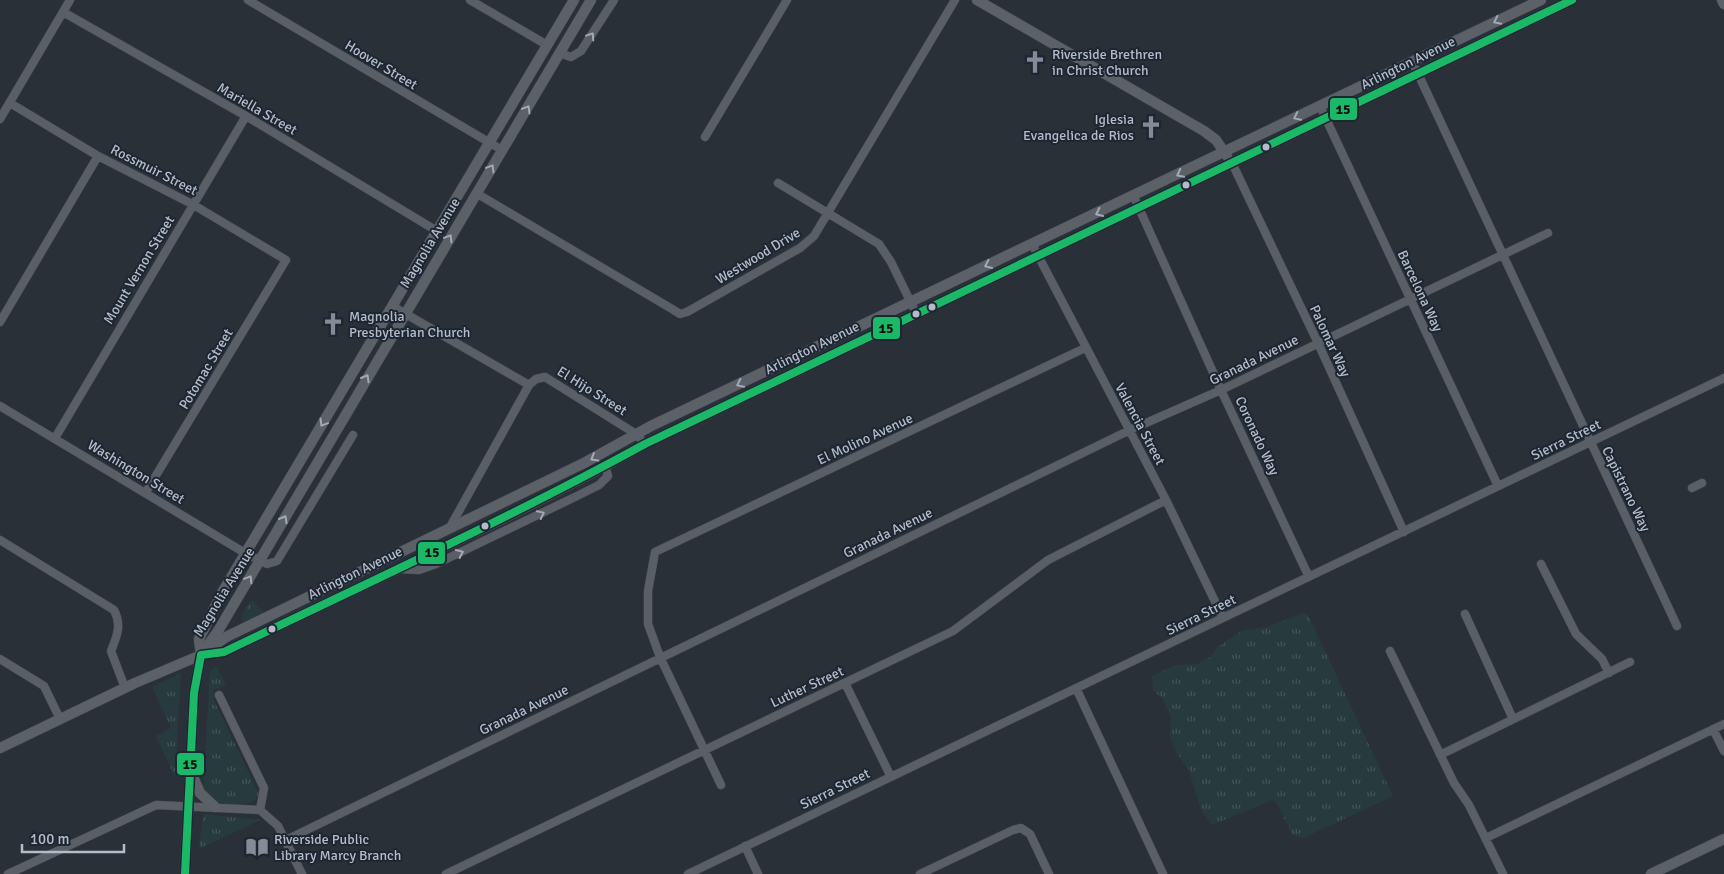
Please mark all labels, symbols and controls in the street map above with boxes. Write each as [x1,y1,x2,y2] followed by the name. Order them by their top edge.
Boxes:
[1493,15,1502,25] one-way arrow
[585,32,594,42] one-way arrow
[1358,33,1458,93] street label: Arlington Avenue
[342,37,421,93] street label: Hoover Street
[1052,46,1162,79] place label: Riverside Brethren in Christ Church
[1022,49,1048,75] church icon: Riverside Brethren in Christ Church
[214,79,300,139] street label: Mariella Street
[1329,97,1358,121] line badge: 15
[1335,101,1351,118] text: 15
[520,105,530,114] one-way arrow
[1293,110,1302,121] one-way arrow
[1023,111,1134,144] place label: Iglesia Evangelica de Rios
[1138,114,1164,140] church icon: Iglesia Evangelica de Rios
[108,141,200,199] street label: Rossmuir Street
[1261,142,1271,152] unlabelled marker
[484,165,494,174] one-way arrow
[1177,168,1186,178] one-way arrow
[1181,180,1191,190] unlabelled marker
[396,195,464,291] street label: Magnolia Avenue
[1095,207,1104,217] one-way arrow
[100,213,178,327] street label: Mount Vernon Street
[713,224,803,288] street label: Westwood Drive
[442,235,452,244] one-way arrow
[1394,248,1446,335] street label: Barcelona Way
[984,259,993,269] one-way arrow
[927,302,937,312] unlabelled marker
[1306,302,1354,380] street label: Palomar Way
[349,308,470,341] place label: Magnolia Presbyterian Church
[911,309,921,319] unlabelled marker
[320,311,346,337] church icon: Magnolia Presbyterian Church
[872,316,901,340] line badge: 15
[762,318,862,378] street label: Arlington Avenue
[878,320,894,337] text: 15
[175,325,237,412] street label: Potomac Street
[1207,331,1301,389] street label: Granada Avenue
[554,363,630,419] street label: El Hijo Street
[360,375,370,384] one-way arrow
[737,377,746,387] one-way arrow
[1111,380,1169,468] street label: Valencia Street
[1231,394,1283,479] street label: Coronado Way
[815,409,915,469] street label: El Molino Avenue
[1528,416,1604,464] street label: Sierra Street
[319,418,329,427] one-way arrow
[84,436,188,508] street label: Washington Street
[1598,444,1654,535] street label: Capistrano Way
[590,451,599,461] one-way arrow
[841,504,935,562] street label: Granada Avenue
[536,510,545,520] one-way arrow
[278,515,288,524] one-way arrow
[480,521,490,531] unlabelled marker
[417,541,446,565] line badge: 15
[305,543,405,603] street label: Arlington Avenue
[190,544,258,640] street label: Magnolia Avenue
[424,544,440,561] text: 15
[454,549,463,559] one-way arrow
[243,575,253,584] one-way arrow
[1163,591,1239,639] street label: Sierra Street
[267,624,277,634] unlabelled marker
[768,663,846,711] street label: Luther Street
[477,681,571,739] street label: Granada Avenue
[176,752,205,776] line badge: 15
[182,756,198,773] text: 15
[797,765,873,813] street label: Sierra Street
[22,822,125,854] scale bar
[30,830,70,848] text: 100 m
[274,831,401,864] place label: Riverside Public Library Marcy Branch
[244,834,270,860] library icon: Riverside Public Library Marcy Branch

